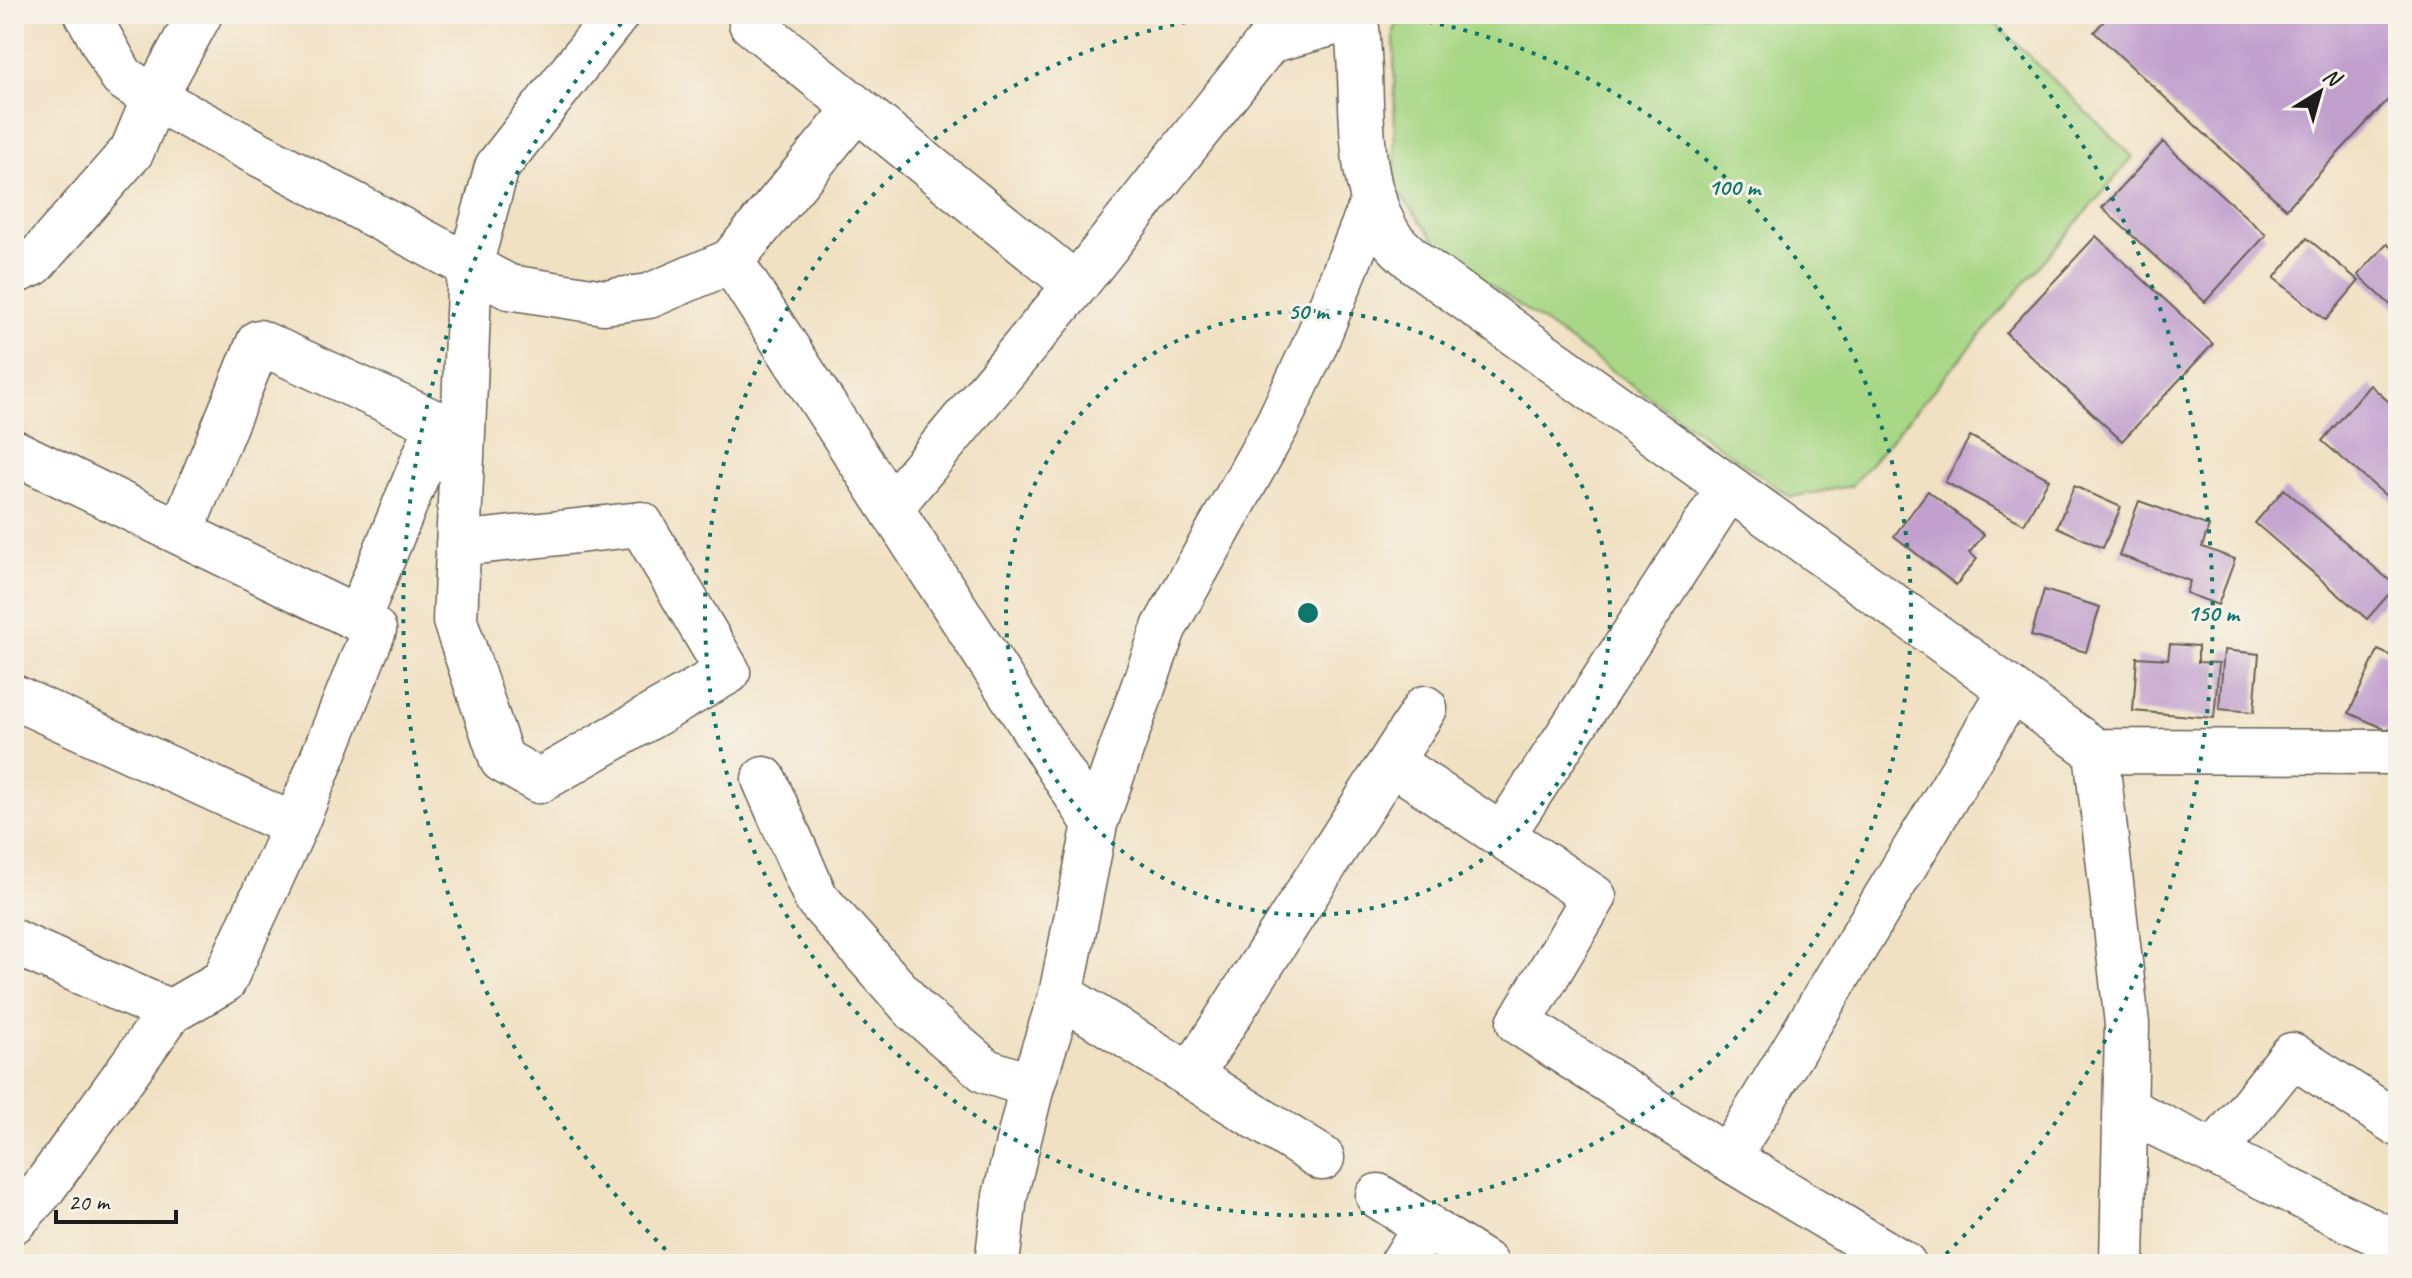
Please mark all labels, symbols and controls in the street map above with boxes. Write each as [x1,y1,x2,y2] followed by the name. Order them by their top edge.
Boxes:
[2280,52,2360,132] north arrow
[2318,62,2348,94] text: N
[1708,172,1762,202] text: 100 m
[1288,296,1331,326] text: 50 m
[2187,598,2241,628] text: 150 m
[1294,599,1322,627] centre of rings
[56,1174,176,1224] scale bar
[68,1187,111,1217] text: 20 m

